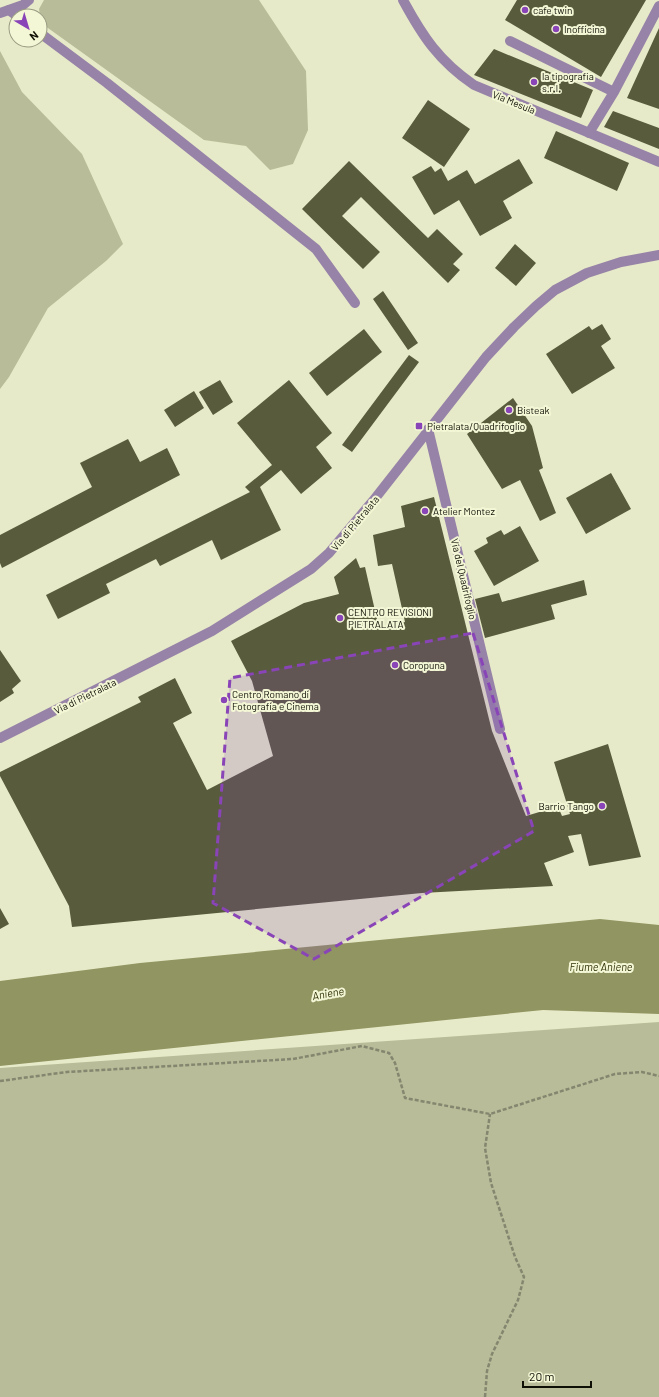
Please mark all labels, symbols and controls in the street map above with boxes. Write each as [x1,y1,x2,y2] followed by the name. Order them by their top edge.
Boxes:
[533,4,572,16] place label: cafe twin
[520,5,530,15] marker: cafe twin
[8,8,48,48] north arrow
[564,23,605,35] place label: Inofficina
[551,24,561,34] marker: Inofficina
[28,29,41,44] text: N
[542,70,594,94] place label: la tipografia s.r.l.
[529,77,539,87] marker: la tipografia s.r.l.
[491,88,537,116] street label: Via Mesula
[517,404,550,416] place label: Bisteak
[504,405,514,415] marker: Bisteak
[427,420,525,432] place label: Pietralata/Quadrifoglio
[414,421,424,431] marker: Pietralata/Quadrifoglio
[329,493,381,553] street label: Via di Pietralata
[433,505,495,517] place label: Atelier Montez
[420,506,430,516] marker: Atelier Montez
[449,537,479,621] street label: Via del Quadrifoglio
[348,606,432,630] place label: CENTRO REVISIONI PIETRALATA
[335,613,345,623] marker: CENTRO REVISIONI PIETRALATA
[403,659,445,671] place label: Coropuna
[390,660,400,670] marker: Coropuna
[52,676,118,716] street label: Via di Pietralata
[232,688,319,712] place label: Centro Romano di Fotografia e Cinema
[219,695,229,705] marker: Centro Romano di Fotografia e Cinema
[539,800,594,812] place label: Barrio Tango
[597,801,607,811] marker: Barrio Tango
[569,960,633,973] water label: Fiume Aniene
[311,984,345,1002] water label: Aniene
[523,1363,591,1389] scale bar
[529,1369,555,1383] text: 20 m

